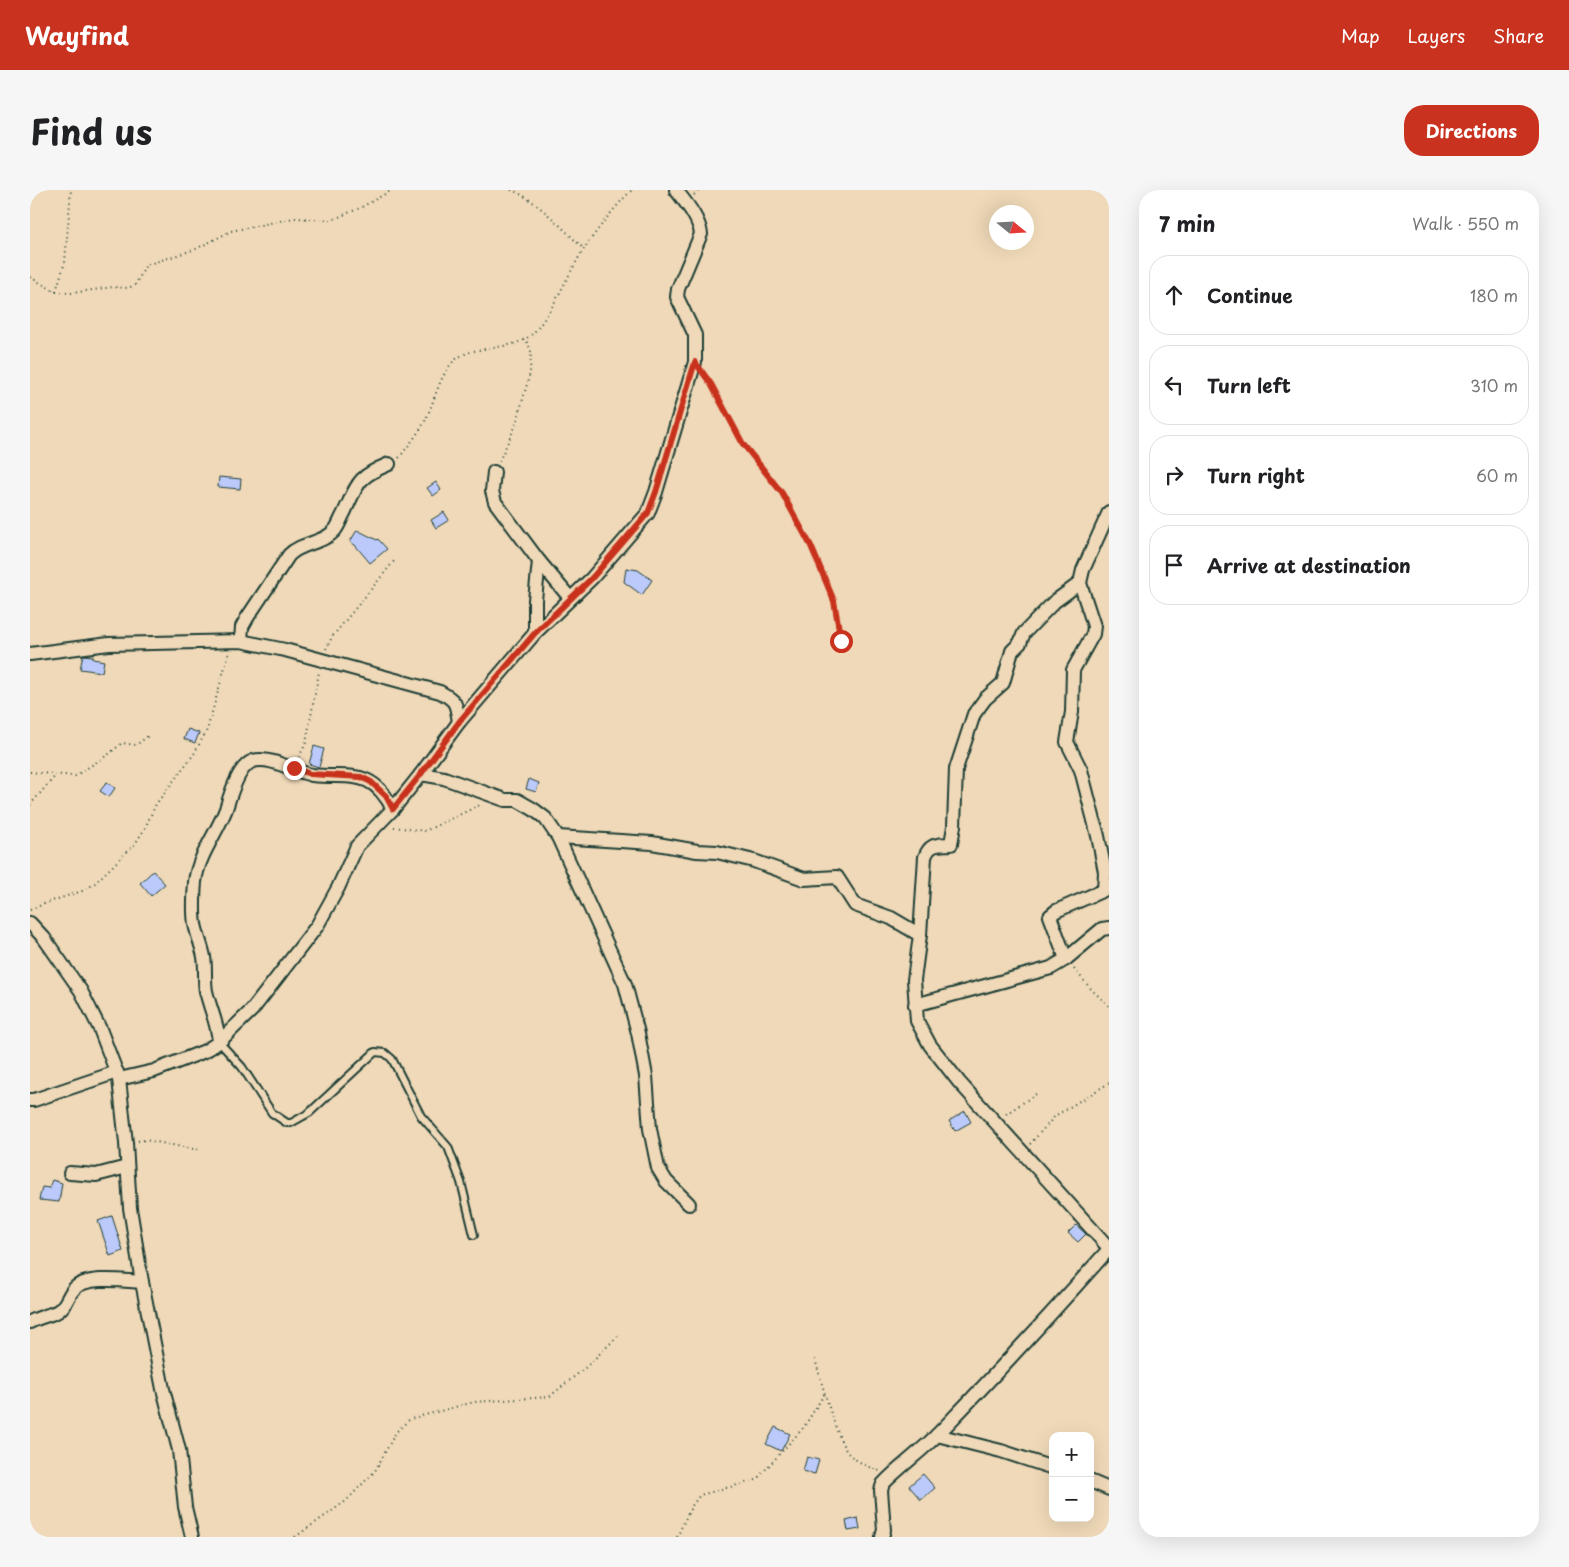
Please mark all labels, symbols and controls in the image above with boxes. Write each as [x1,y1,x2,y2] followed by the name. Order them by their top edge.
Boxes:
[25,17,129,53] text: Wayfind
[1341,22,1380,49] text: Map
[1408,22,1465,49] text: Layers
[1493,22,1544,49] text: Share
[30,104,152,157] text: Find us
[1404,105,1539,156] button: Directions
[989,205,1034,250] north arrow
[1159,207,1215,239] text: 7 min
[1412,211,1519,235] text: Walk · 550 m
[1160,281,1188,309] icon: ahead
[1207,281,1293,309] text: Continue
[1470,283,1518,307] text: 180 m
[1160,371,1188,399] icon: left
[1207,371,1291,399] text: Turn left
[1470,373,1518,397] text: 310 m
[1160,461,1188,489] icon: right
[1207,461,1305,489] text: Turn right
[1476,463,1518,487] text: 60 m
[1160,551,1188,579] icon: arrive
[1207,551,1411,579] text: Arrive at destination
[830,630,853,653] route start
[283,757,306,780] route end
[1049,1432,1094,1522] map controls
[1049,1432,1094,1477] button: +
[1049,1477,1094,1522] button: −

